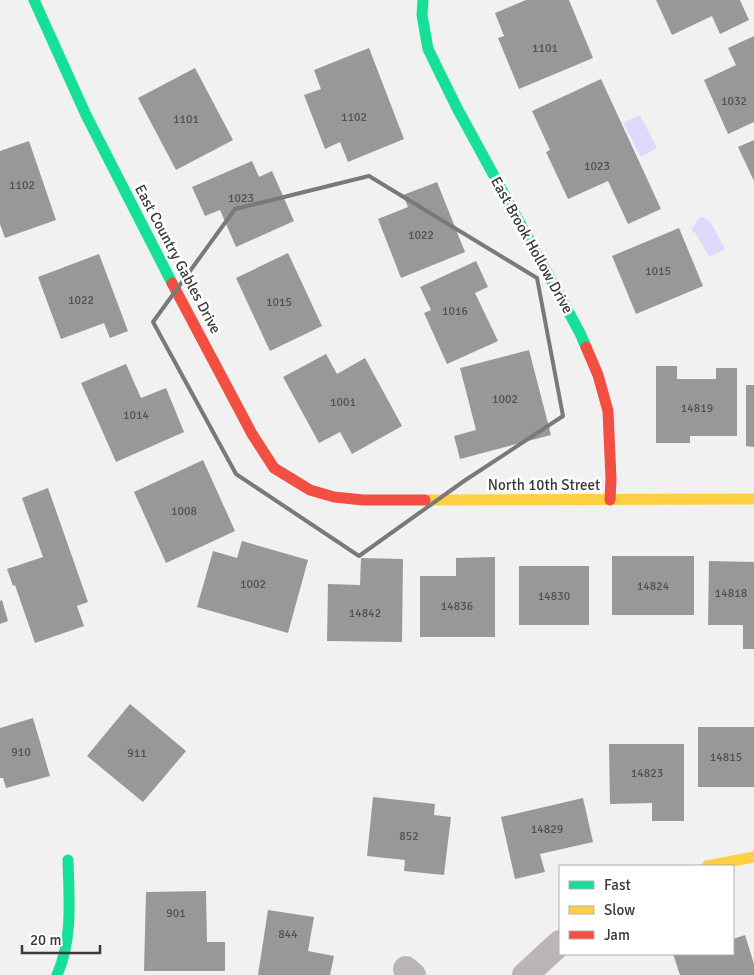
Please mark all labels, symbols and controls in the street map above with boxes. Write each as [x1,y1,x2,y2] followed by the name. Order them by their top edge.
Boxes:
[532,41,558,56] house number: 1101
[721,94,747,109] house number: 1032
[341,110,367,125] house number: 1102
[173,112,199,127] house number: 1101
[584,159,610,174] house number: 1023
[487,174,577,316] street label: East Brook Hollow Drive
[9,178,35,193] house number: 1102
[131,181,225,337] street label: East Country Gables Drive
[228,191,254,206] house number: 1023
[408,228,434,243] house number: 1022
[645,264,671,279] house number: 1015
[68,293,94,308] house number: 1022
[266,295,292,310] house number: 1015
[442,304,468,319] house number: 1016
[492,392,518,407] house number: 1002
[330,395,356,410] house number: 1001
[681,401,713,416] house number: 14819
[123,408,149,423] house number: 1014
[488,476,600,494] street label: North 10th Street
[171,504,197,519] house number: 1008
[240,577,266,592] house number: 1002
[637,579,670,594] house number: 14824
[715,586,747,601] house number: 14818
[538,589,570,604] house number: 14830
[441,599,473,614] house number: 14836
[349,606,381,621] house number: 14842
[11,745,31,760] house number: 910
[127,746,147,761] house number: 911
[710,750,742,765] house number: 14815
[631,766,663,781] house number: 14823
[531,822,563,837] house number: 14829
[399,829,419,844] house number: 852
[559,865,734,955] legend
[604,876,631,894] text: Fast
[604,901,635,919] text: Slow
[166,906,186,921] house number: 901
[22,922,100,954] scale bar
[604,926,630,944] text: Jam
[278,927,298,942] house number: 844
[30,931,61,949] text: 20 m

